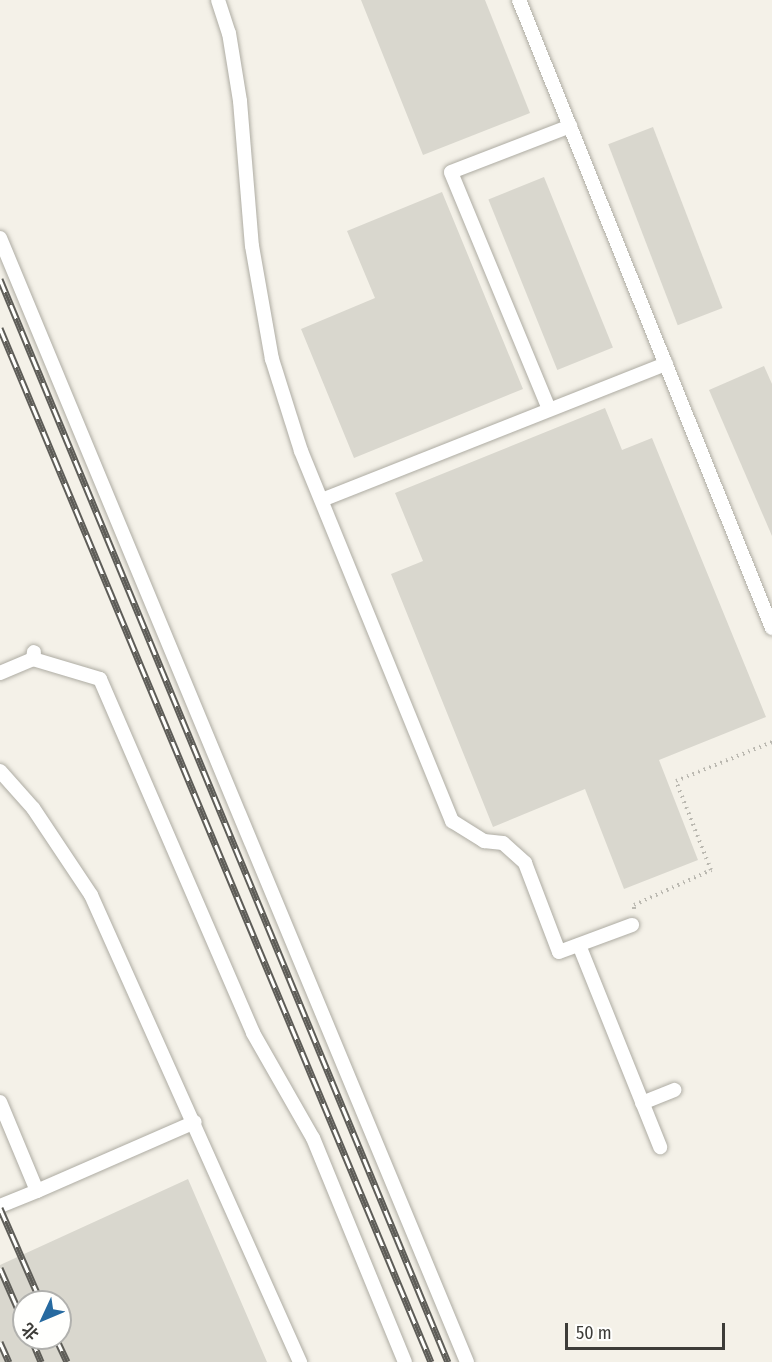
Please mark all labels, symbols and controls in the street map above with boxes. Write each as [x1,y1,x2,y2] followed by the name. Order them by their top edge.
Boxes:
[12,1290,72,1350] north arrow
[568,1311,728,1349] scale bar
[18,1319,43,1344] text: 北
[576,1322,612,1344] text: 50 m

